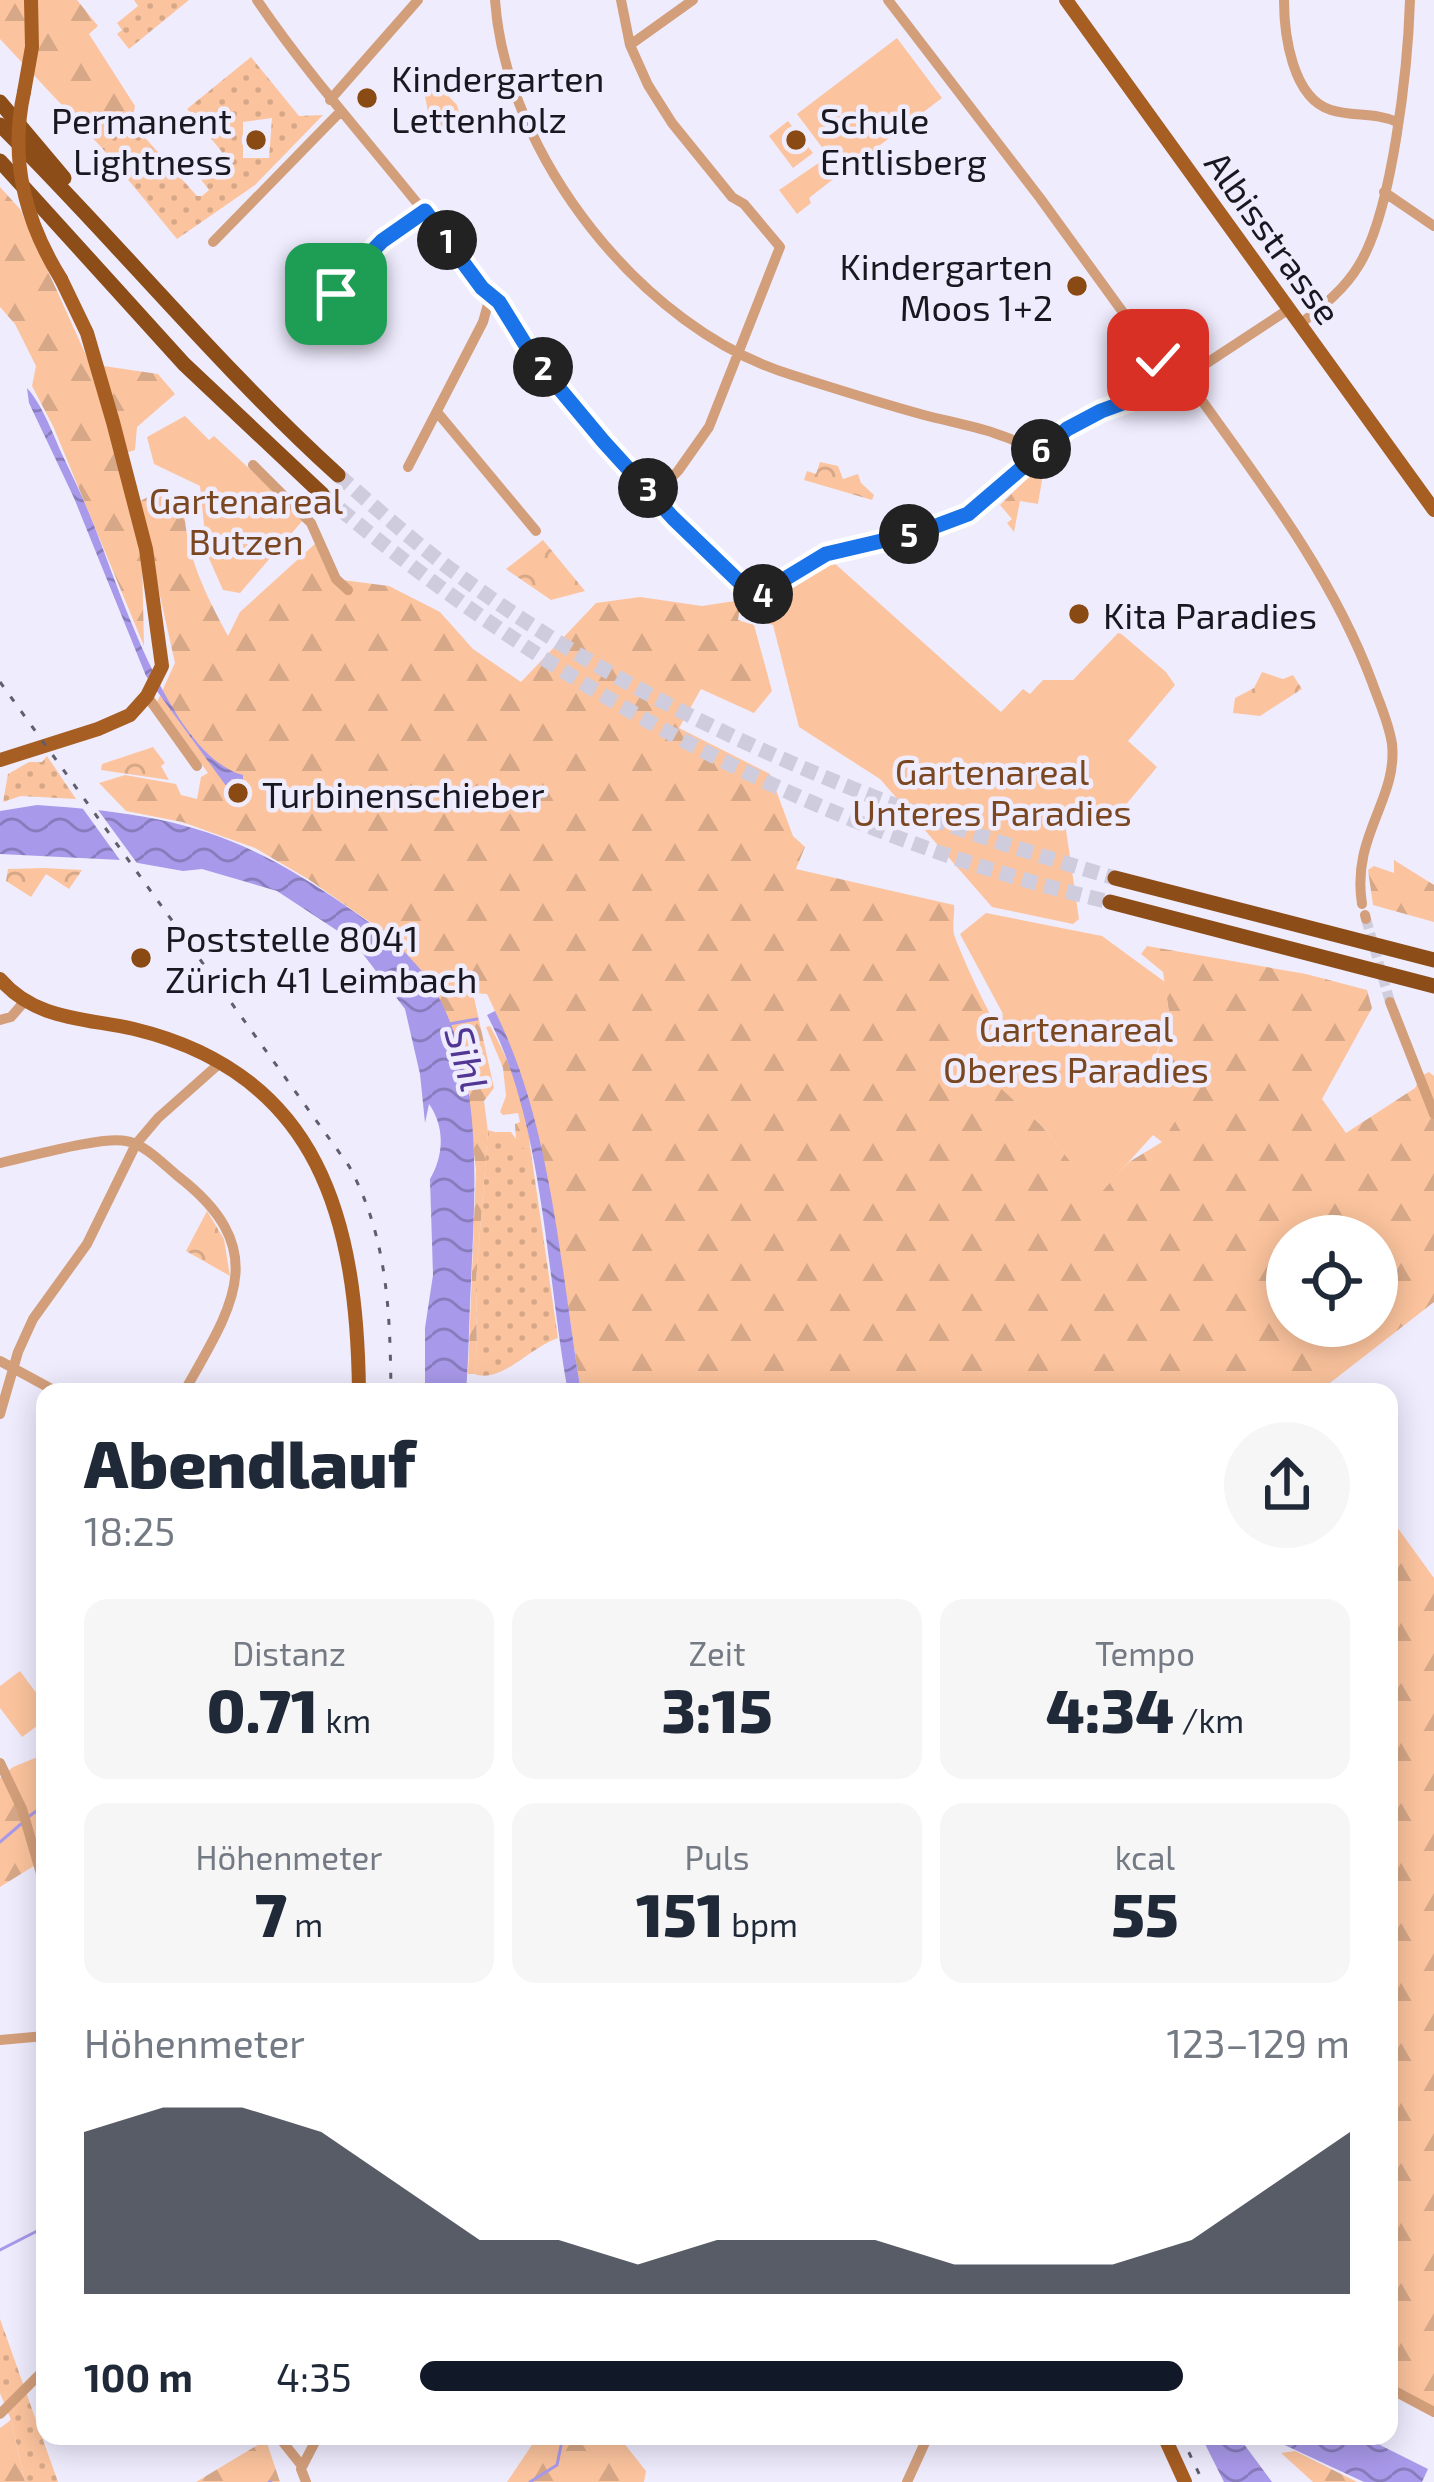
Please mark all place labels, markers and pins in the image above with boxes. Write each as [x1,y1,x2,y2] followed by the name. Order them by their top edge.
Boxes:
[391,56,604,140] place label: Kindergarten Lettenholz
[354,85,380,111] marker: Kindergarten Lettenholz
[51,98,232,182] place label: Permanent Lightness
[820,98,987,182] place label: Schule Entlisberg
[243,127,269,153] marker: Permanent Lightness
[783,127,809,153] marker: Schule Entlisberg
[417,210,477,270] pin: 1
[285,243,387,345] pin
[840,244,1053,328] place label: Kindergarten Moos 1+2
[1064,273,1090,299] marker: Kindergarten Moos 1+2
[1107,309,1209,411] pin
[513,337,573,397] pin: 2
[1011,419,1071,479] pin: 6
[618,458,678,518] pin: 3
[879,504,939,564] pin: 5
[733,564,793,624] pin: 4
[1103,593,1317,636] place label: Kita Paradies
[1066,601,1092,627] marker: Kita Paradies
[262,772,545,815] place label: Turbinenschieber
[225,780,251,806] marker: Turbinenschieber
[165,916,477,1000] place label: Poststelle 8041 Zürich 41 Leimbach
[128,945,154,971] marker: Poststelle 8041 Zürich 41 Leimbach

